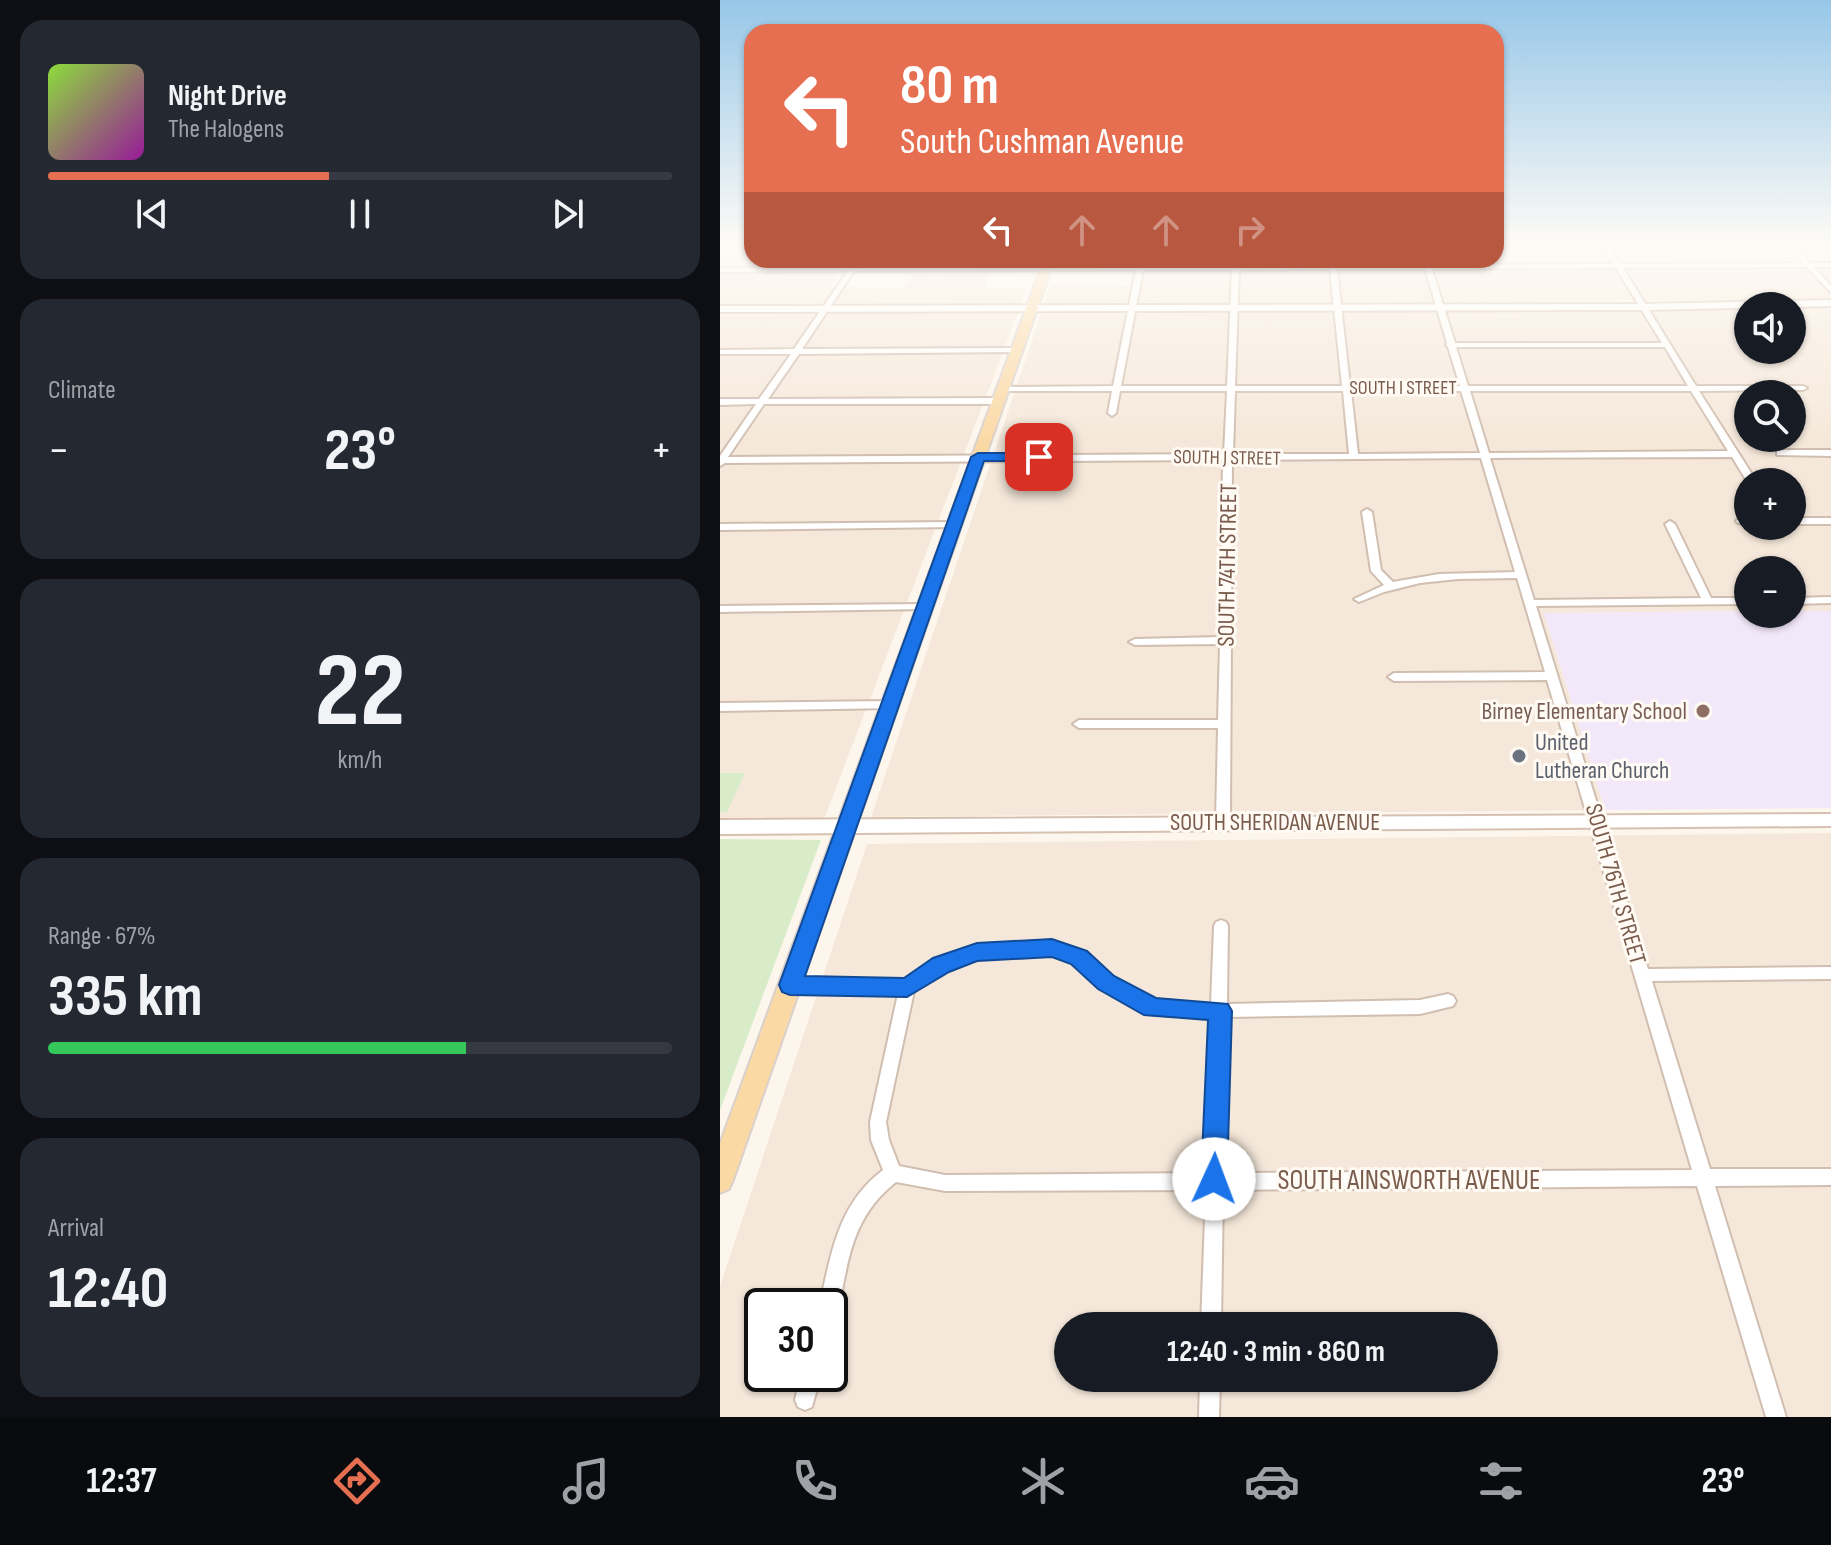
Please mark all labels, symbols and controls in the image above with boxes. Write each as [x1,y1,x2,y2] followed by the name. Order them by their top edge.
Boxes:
[900,53,999,120] text: 80 m
[768,56,872,160] icon: left
[168,78,287,114] text: Night Drive
[168,114,284,145] text: The Halogens
[900,121,1184,164] text: South Cushman Avenue
[130,192,174,236] icon: previous
[338,192,382,236] icon: pause
[546,192,590,236] icon: next
[976,208,1020,252] icon: left
[1060,208,1104,252] icon: ahead
[1144,208,1188,252] icon: ahead
[1228,208,1272,252] icon: right
[1734,292,1806,628] map controls
[1734,292,1806,364] button: sound
[48,375,116,406] text: Climate
[1349,376,1457,400] street label: SOUTH I STREET
[1734,380,1806,452] button: search
[324,415,396,487] text: 23°
[1005,423,1073,491] pin
[48,424,70,477] text: −
[650,424,672,477] text: +
[1017,435,1061,479] icon: arrive
[1173,445,1281,471] street label: SOUTH J STREET
[1734,468,1806,540] button: +
[1212,483,1243,647] street label: SOUTH 74TH STREET
[1734,556,1806,628] button: −
[314,630,406,755] text: 22
[1482,697,1687,726] place label: Birney Elementary School
[1694,702,1712,720] marker: Birney Elementary School
[1535,728,1669,785] place label: United Lutheran Church
[338,745,382,776] text: km/h
[1510,747,1528,765] marker: United Lutheran Church
[1579,800,1652,968] street label: SOUTH 76TH STREET
[1170,808,1380,837] street label: SOUTH SHERIDAN AVENUE
[48,921,156,952] text: Range · 67%
[48,961,203,1033] text: 335 km
[1172,1137,1256,1221] position arrow
[1278,1164,1540,1197] street label: SOUTH AINSWORTH AVENUE
[48,1213,104,1244] text: Arrival
[48,1253,168,1325] text: 12:40
[744,1288,848,1392] speed limit sign: 30
[1167,1334,1385,1370] text: 12:40 · 3 min · 860 m
[329,1453,385,1509] icon: directions
[558,1453,614,1509] icon: music
[787,1453,843,1509] icon: phone
[1015,1453,1071,1509] icon: climate
[1244,1453,1300,1509] icon: car
[1473,1453,1529,1509] icon: filters
[86,1460,157,1503] text: 12:37
[1701,1460,1745,1503] text: 23°

